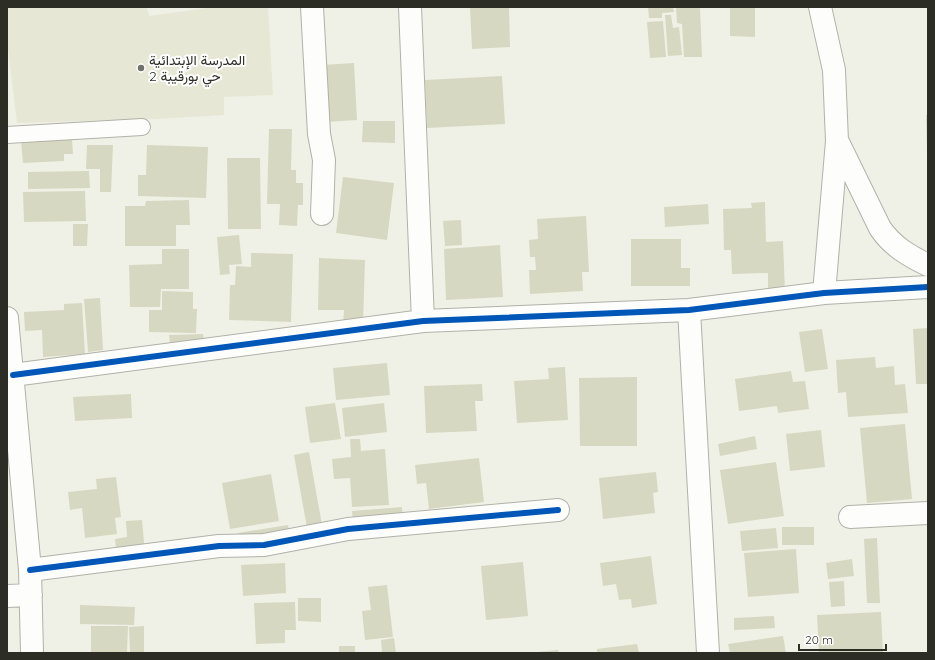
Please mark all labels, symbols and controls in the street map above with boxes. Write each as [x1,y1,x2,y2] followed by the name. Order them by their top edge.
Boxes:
[149,51,245,88] place label: المدرسة الإبتدائية حي بورقيبة 2
[136,63,146,73] marker: المدرسة الإبتدائية حي بورقيبة 2
[799,626,886,652] scale bar
[805,632,833,647] text: 20 m

